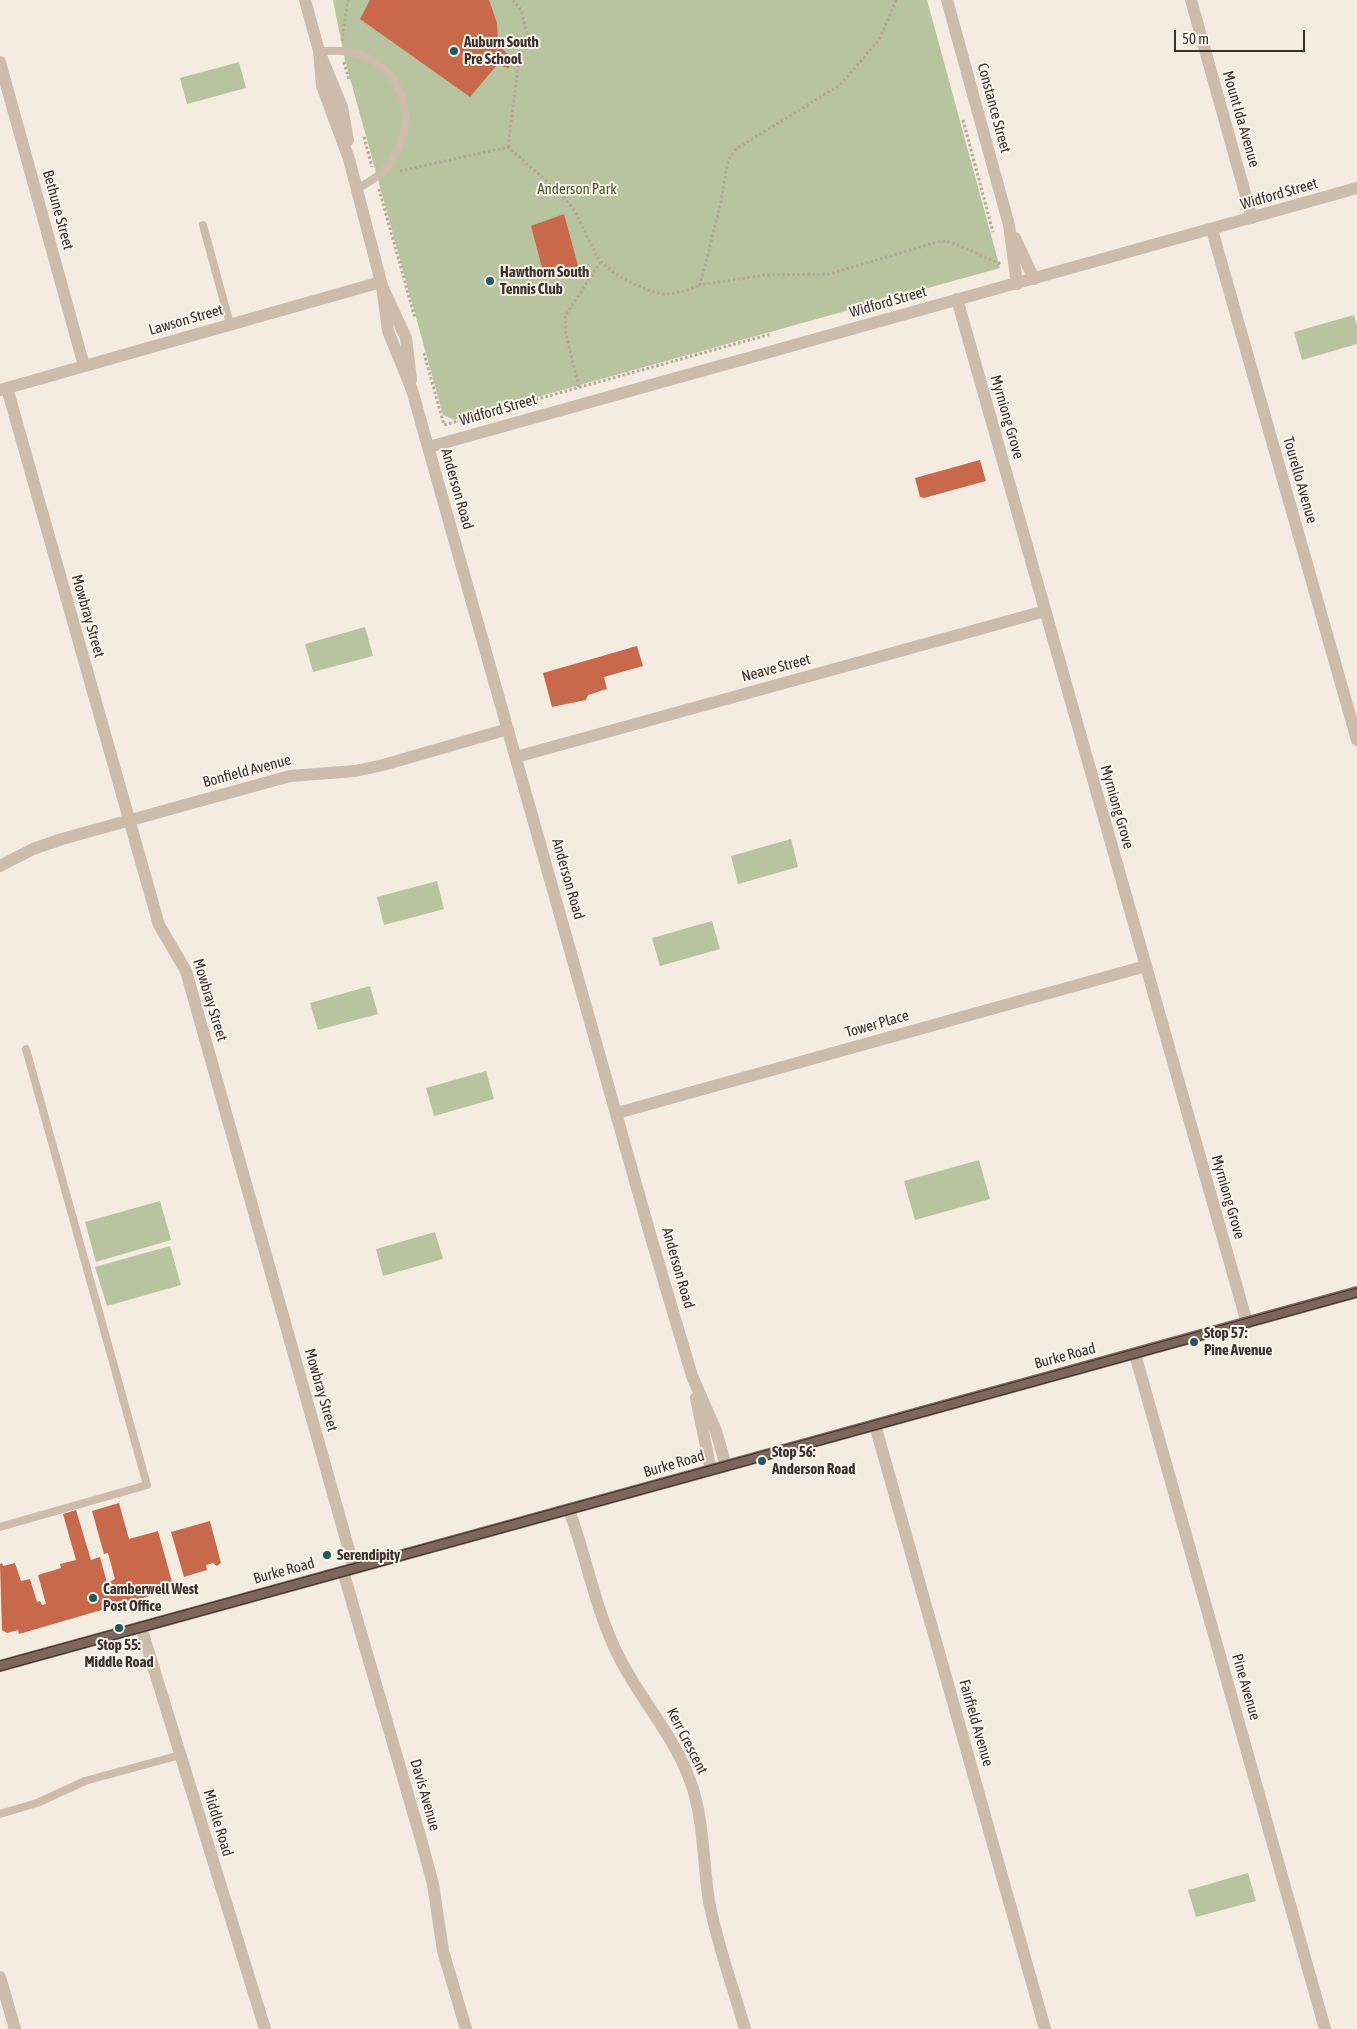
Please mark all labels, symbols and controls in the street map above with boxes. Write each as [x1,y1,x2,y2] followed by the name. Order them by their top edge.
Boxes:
[1177,20,1308,52] scale bar
[1182,30,1209,47] text: 50 m
[464,33,539,68] place label: Auburn South Pre School
[448,45,460,57] marker: Auburn South Pre School
[973,61,1015,155] street label: Constance Street
[1219,69,1263,169] street label: Mount Ida Avenue
[39,168,77,252] street label: Bethune Street
[1238,174,1320,214] street label: Widford Street
[537,180,617,198] park label: Anderson Park
[500,263,589,298] place label: Hawthorn South Tennis Club
[484,275,496,287] marker: Hawthorn South Tennis Club
[847,282,929,322] street label: Widford Street
[147,301,225,339] street label: Lawson Street
[986,373,1028,461] street label: Myrniong Grove
[457,390,539,430] street label: Widford Street
[1279,434,1321,526] street label: Tourello Avenue
[437,446,477,532] street label: Anderson Road
[68,573,108,659] street label: Mowbray Street
[740,650,812,686] street label: Neave Street
[201,751,293,791] street label: Bonfield Avenue
[1096,763,1138,851] street label: Myrniong Grove
[548,836,588,922] street label: Anderson Road
[189,957,231,1043] street label: Mowbray Street
[843,1006,911,1042] street label: Tower Place
[1207,1153,1249,1241] street label: Myrniong Grove
[658,1225,698,1311] street label: Anderson Road
[1204,1324,1272,1359] place label: Stop 57: Pine Avenue
[1188,1336,1200,1348] marker: Stop 57: Pine Avenue
[1032,1339,1098,1373] street label: Burke Road
[301,1347,341,1433] street label: Mowbray Street
[772,1443,855,1478] place label: Stop 56: Anderson Road
[641,1447,707,1481] street label: Burke Road
[756,1455,768,1467] marker: Stop 56: Anderson Road
[337,1546,400,1564] place label: Serendipity
[321,1549,333,1561] marker: Serendipity
[251,1554,317,1588] street label: Burke Road
[103,1580,198,1615] place label: Camberwell West Post Office
[87,1592,99,1604] marker: Camberwell West Post Office
[113,1622,125,1634] marker: Stop 55: Middle Road
[84,1636,154,1671] place label: Stop 55: Middle Road
[1228,1652,1264,1722] street label: Pine Avenue
[955,1678,997,1768] street label: Fairfield Avenue
[663,1705,711,1777] street label: Kerr Crescent
[406,1757,444,1833] street label: Davis Avenue
[199,1787,237,1859] street label: Middle Road

